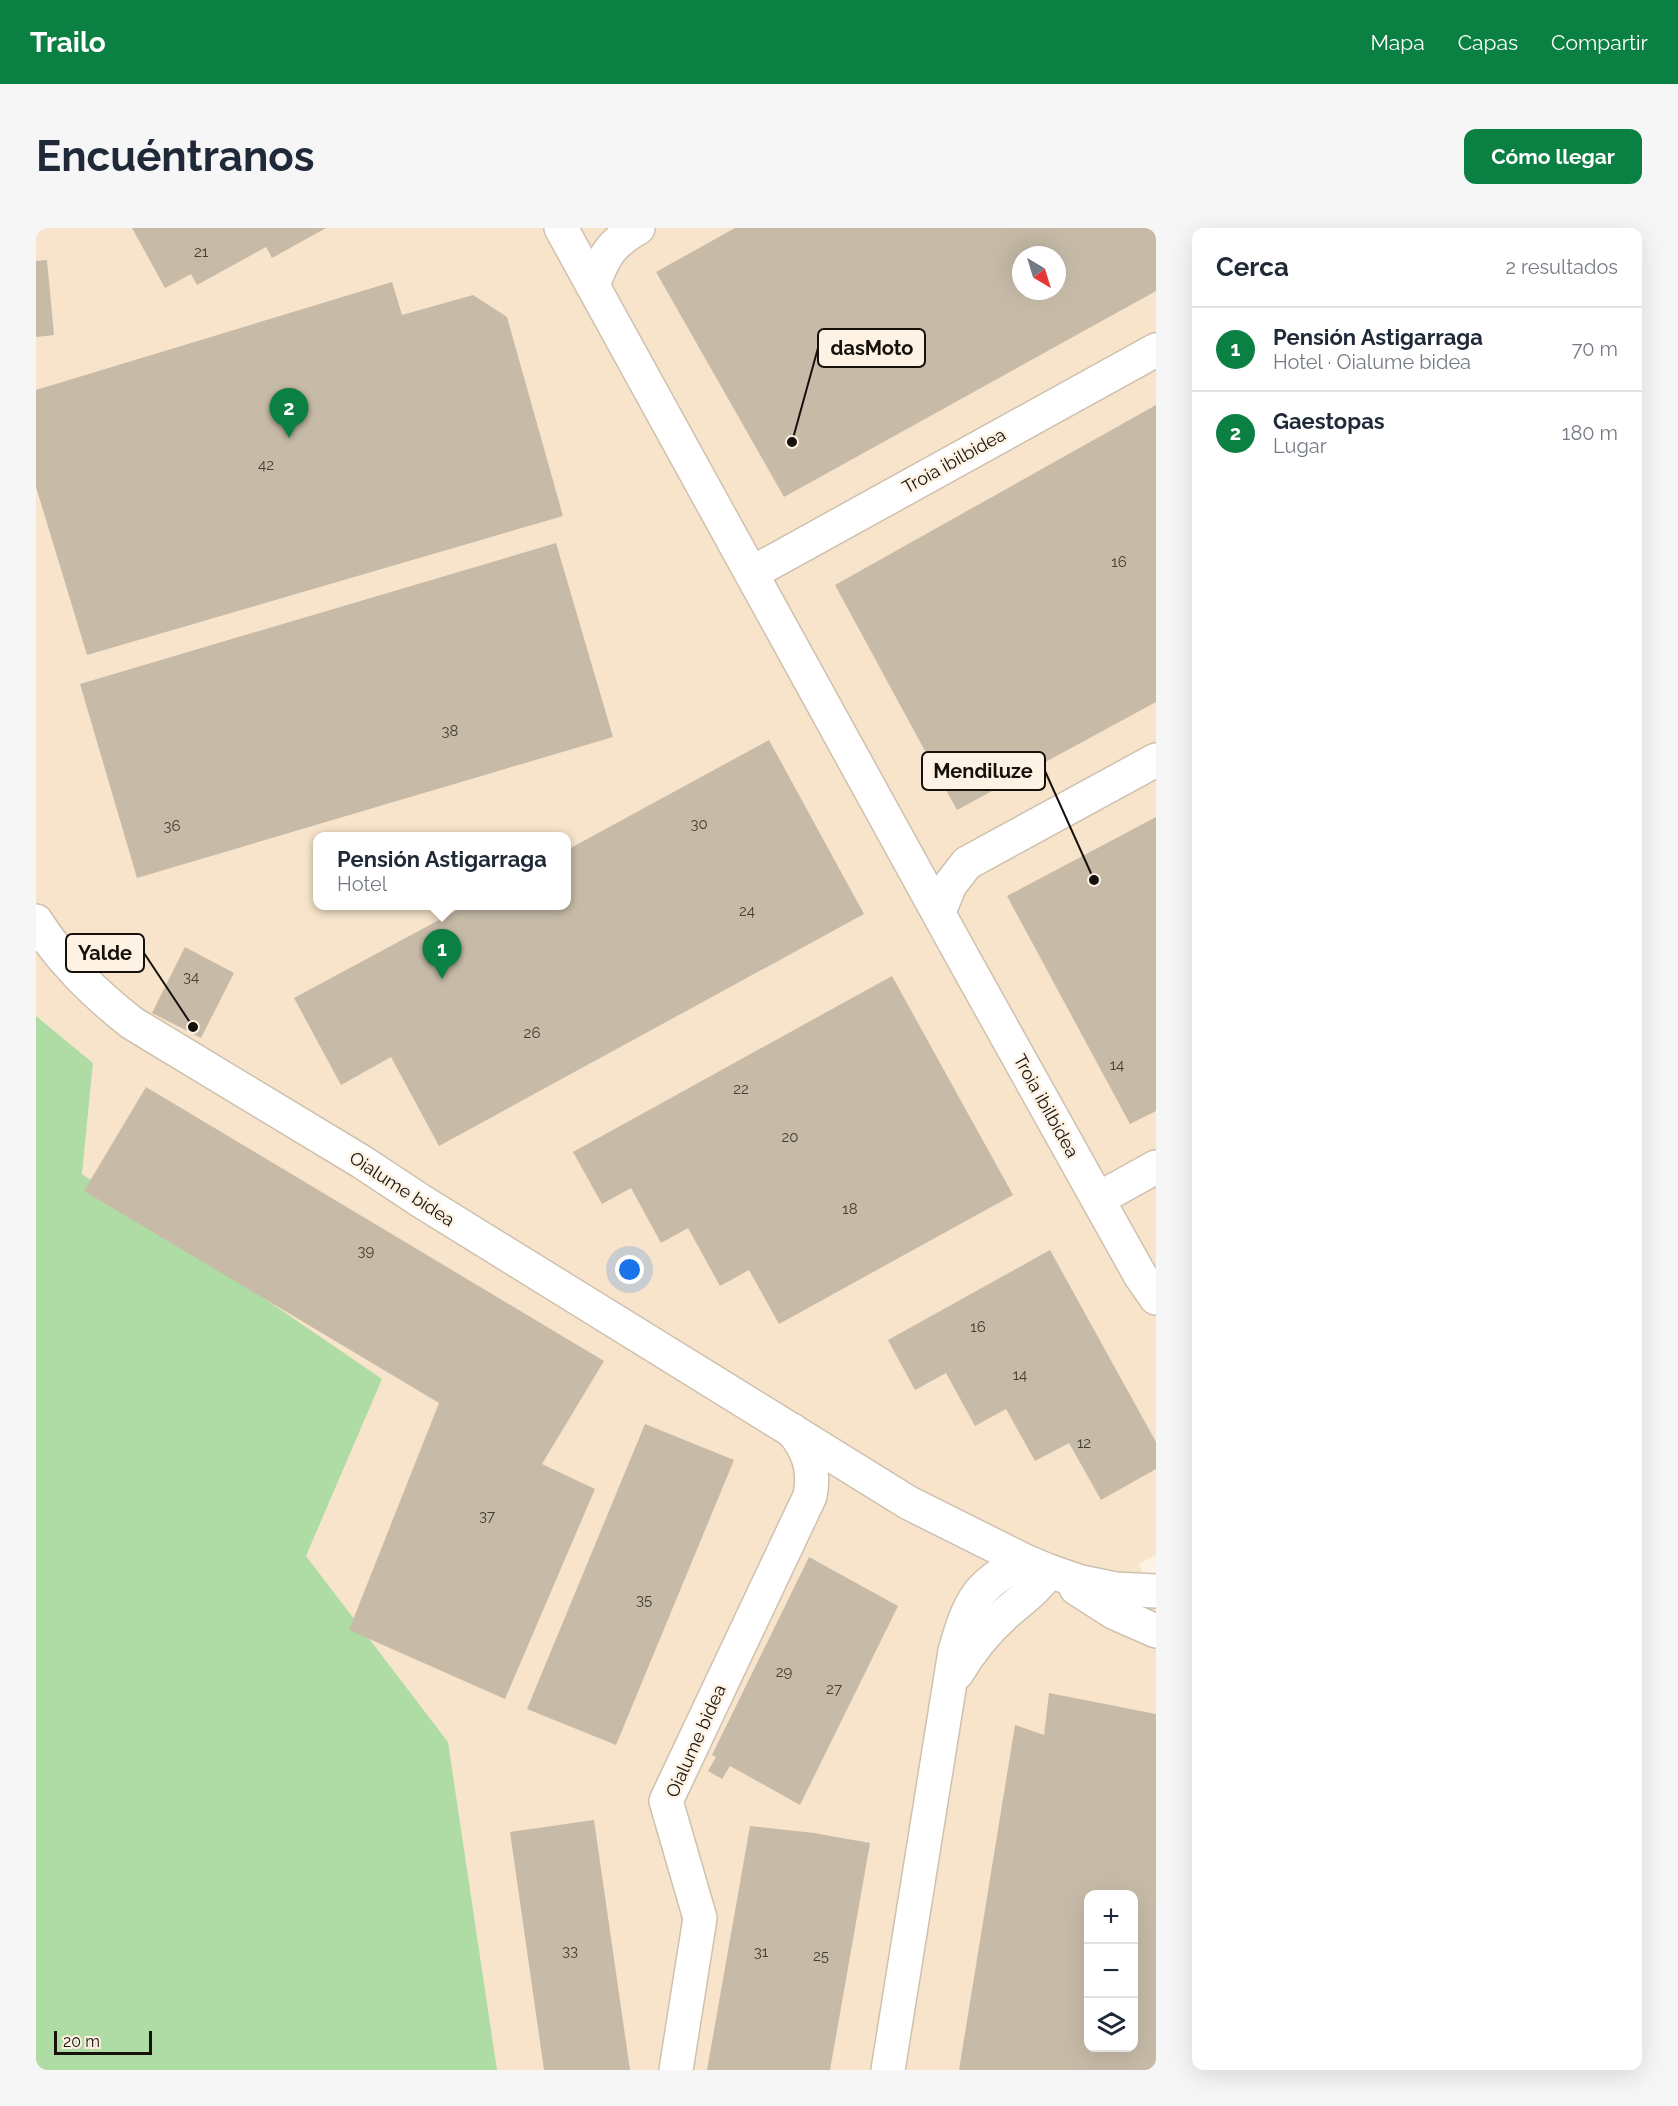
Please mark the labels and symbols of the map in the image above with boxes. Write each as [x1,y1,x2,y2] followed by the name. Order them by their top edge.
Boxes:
[194,243,209,261] house number: 21
[1012,246,1066,300] north arrow
[818,329,925,367] callout: dasMoto
[831,336,913,360] text: dasMoto
[270,388,308,438] pin: 2
[898,424,1009,498] street label: Troia ibilbidea
[258,456,274,474] house number: 42
[1111,553,1127,571] house number: 16
[442,722,459,740] house number: 38
[922,752,1045,790] callout: Mendiluze
[933,759,1033,783] text: Mendiluze
[690,815,708,833] house number: 30
[163,817,181,835] house number: 36
[739,902,755,920] house number: 24
[422,930,462,979] pin: 1
[66,934,144,972] callout: Yalde
[78,941,132,965] text: Yalde
[183,968,199,986] house number: 34
[524,1024,540,1042] house number: 26
[1009,1050,1083,1161] street label: Troia ibilbidea
[1110,1056,1124,1074] house number: 14
[733,1080,749,1098] house number: 22
[782,1128,799,1146] house number: 20
[346,1147,459,1230] street label: Oialume bidea
[842,1200,858,1218] house number: 18
[358,1242,375,1260] house number: 39
[615,1255,644,1284] your location
[970,1318,986,1336] house number: 16
[1013,1366,1027,1384] house number: 14
[1077,1434,1091,1452] house number: 12
[479,1507,495,1525] house number: 37
[636,1591,652,1609] house number: 35
[776,1663,793,1681] house number: 29
[826,1680,842,1698] house number: 27
[661,1681,730,1800] street label: Oialume bidea
[562,1942,578,1960] house number: 33
[754,1943,769,1961] house number: 31
[813,1947,829,1965] house number: 25
[54,2028,152,2056] scale bar

